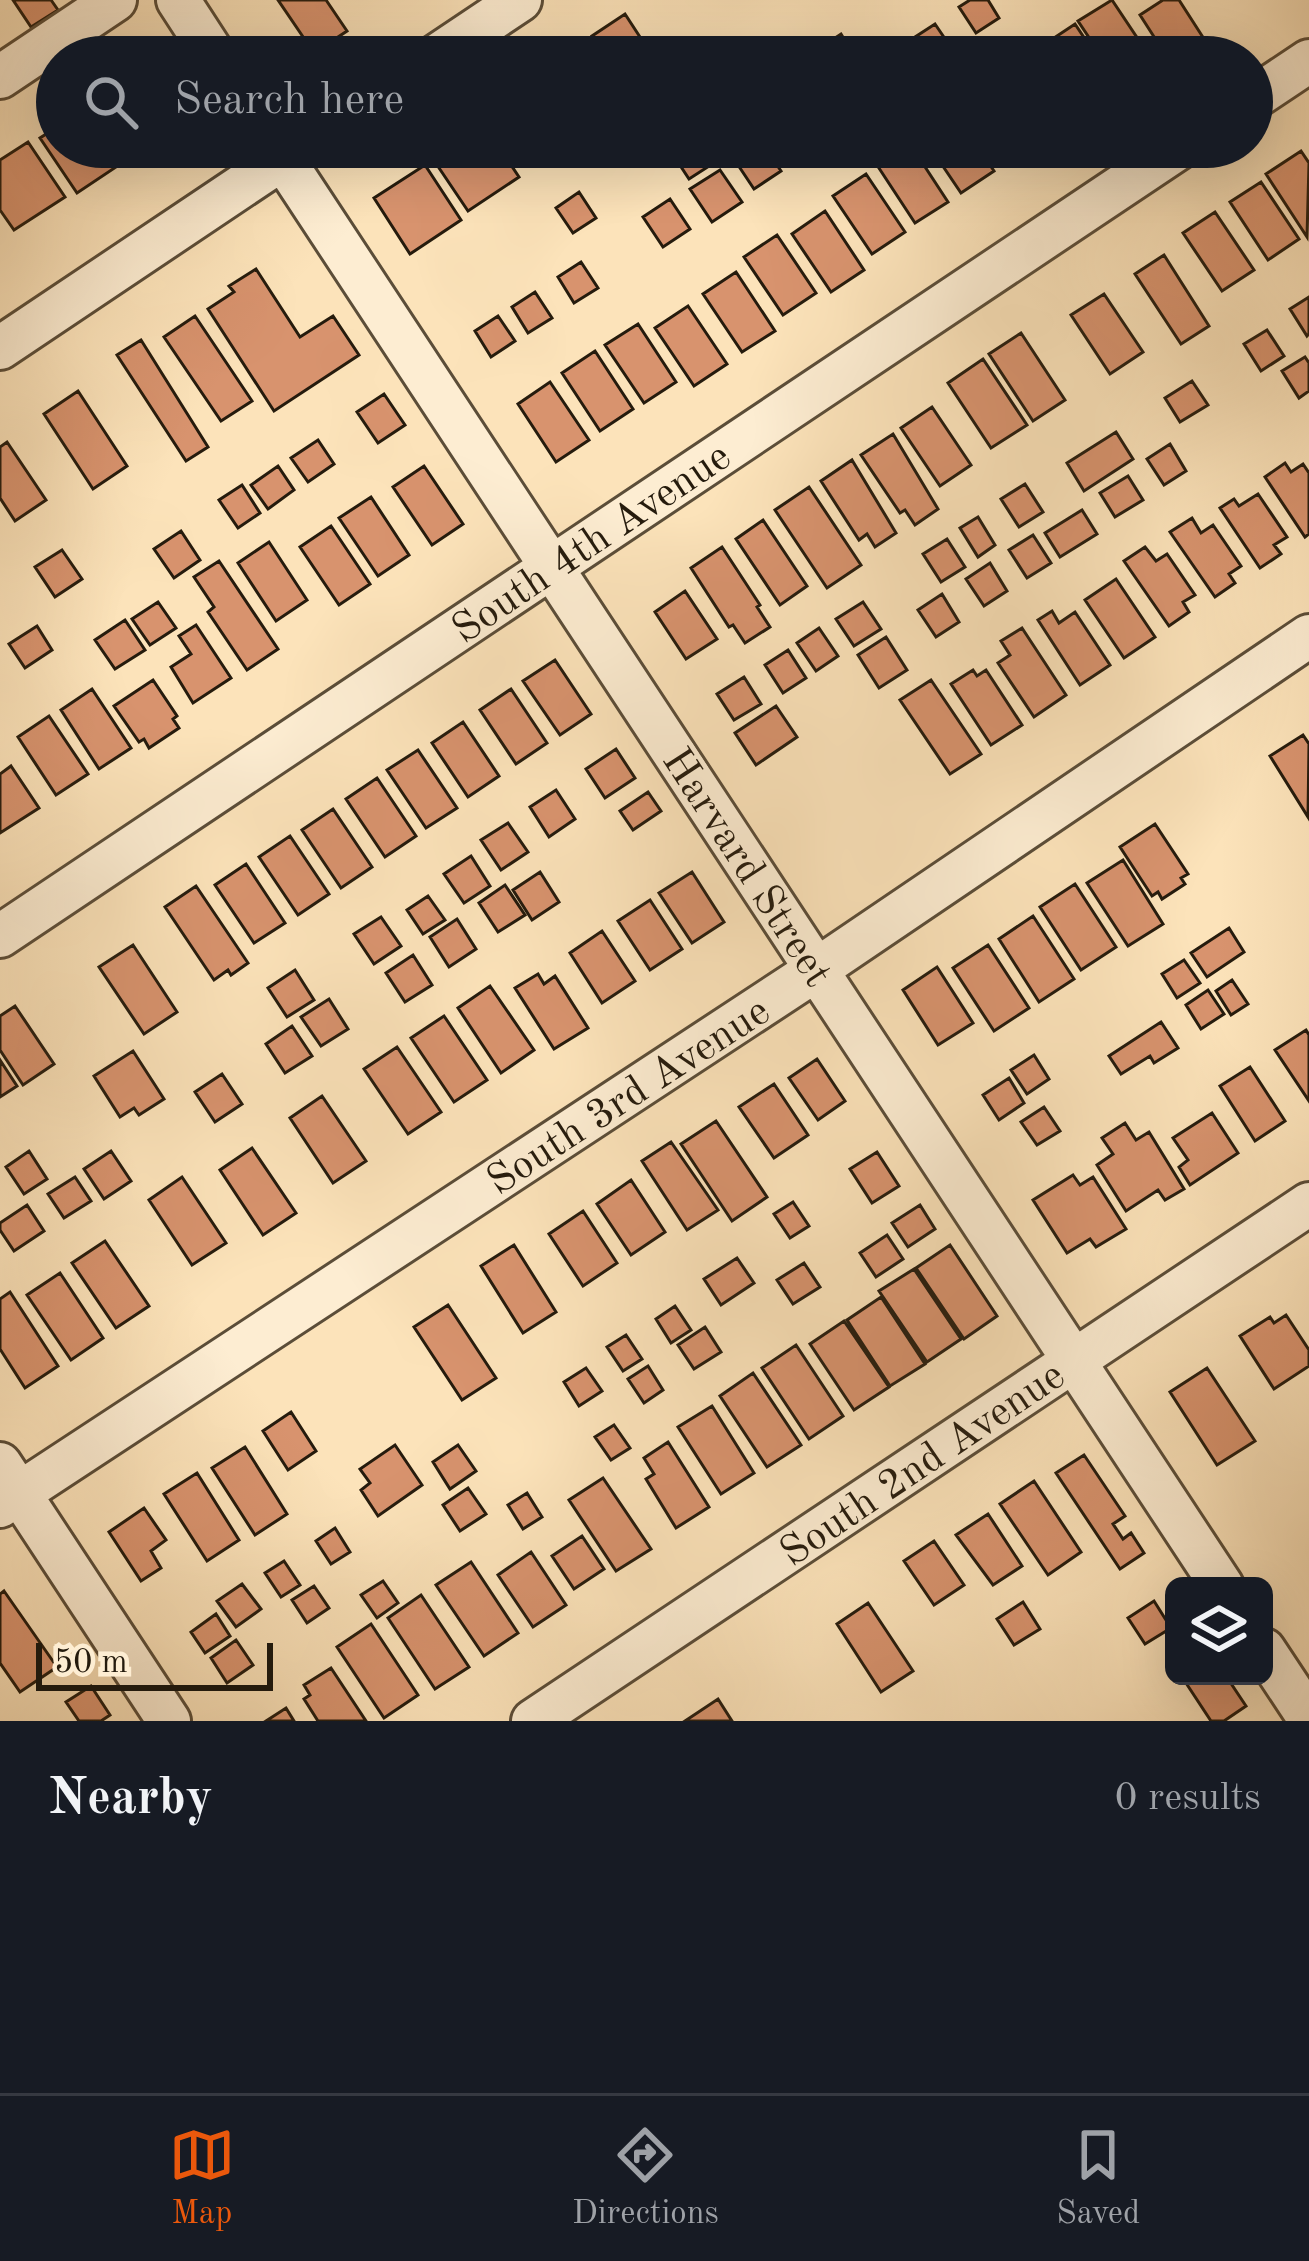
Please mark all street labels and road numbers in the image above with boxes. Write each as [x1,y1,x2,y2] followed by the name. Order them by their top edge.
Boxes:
[445,436,739,653] street label: South 4th Avenue
[653,741,838,995] street label: Harvard Street
[481,991,778,1204] street label: South 3rd Avenue
[774,1355,1073,1576] street label: South 2nd Avenue

